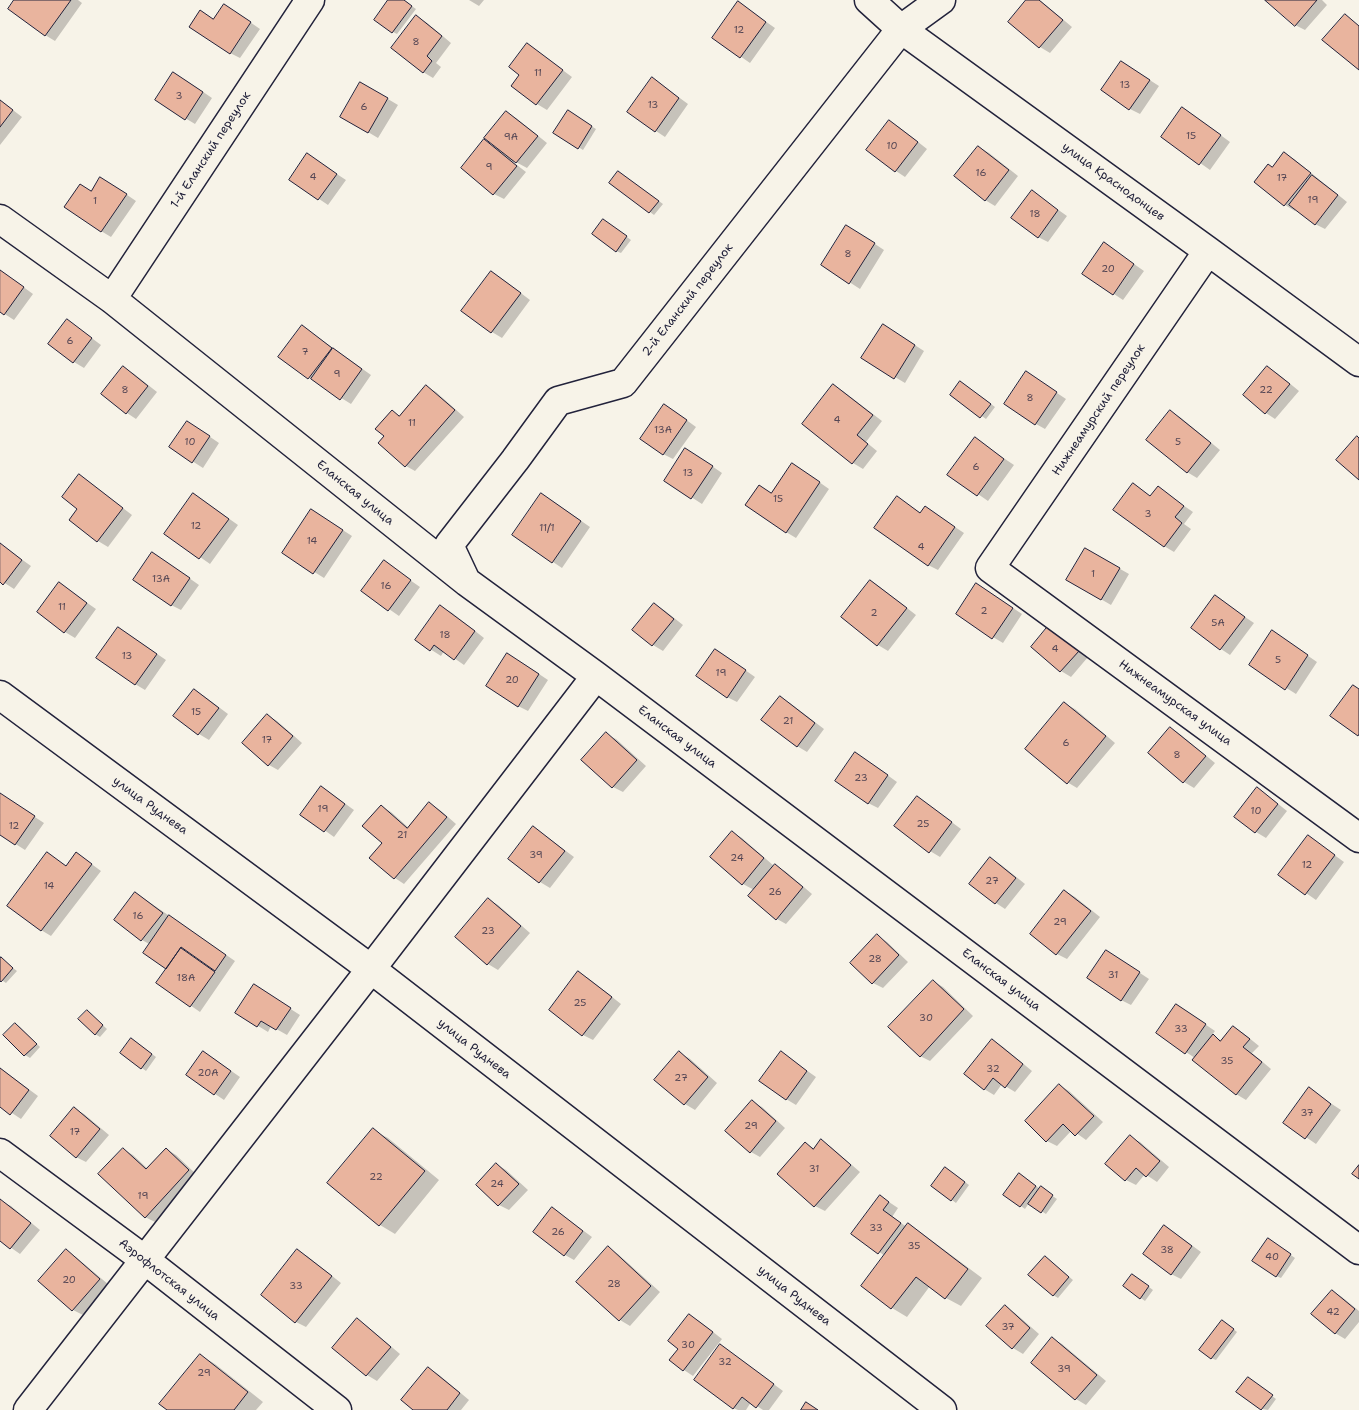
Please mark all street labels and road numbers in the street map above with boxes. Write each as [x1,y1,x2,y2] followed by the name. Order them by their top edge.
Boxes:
[168,89,254,211] street label: 1-й Еланский переулок
[1059,140,1167,224] street label: улица Краснодонцев
[640,241,736,359] street label: 2-й Еланский переулок
[1050,341,1148,479] street label: Нижнеамурский переулок
[314,458,396,528] street label: Еланская улица
[1116,657,1234,749] street label: Нижнеамурская улица
[635,703,719,771] street label: Еланская улица
[110,774,190,838] street label: улица Руднева
[959,946,1043,1014] street label: Еланская улица
[434,1016,514,1082] street label: улица Руднева
[116,1236,222,1324] street label: Аэрофлотская улица
[754,1263,834,1329] street label: улица Руднева

